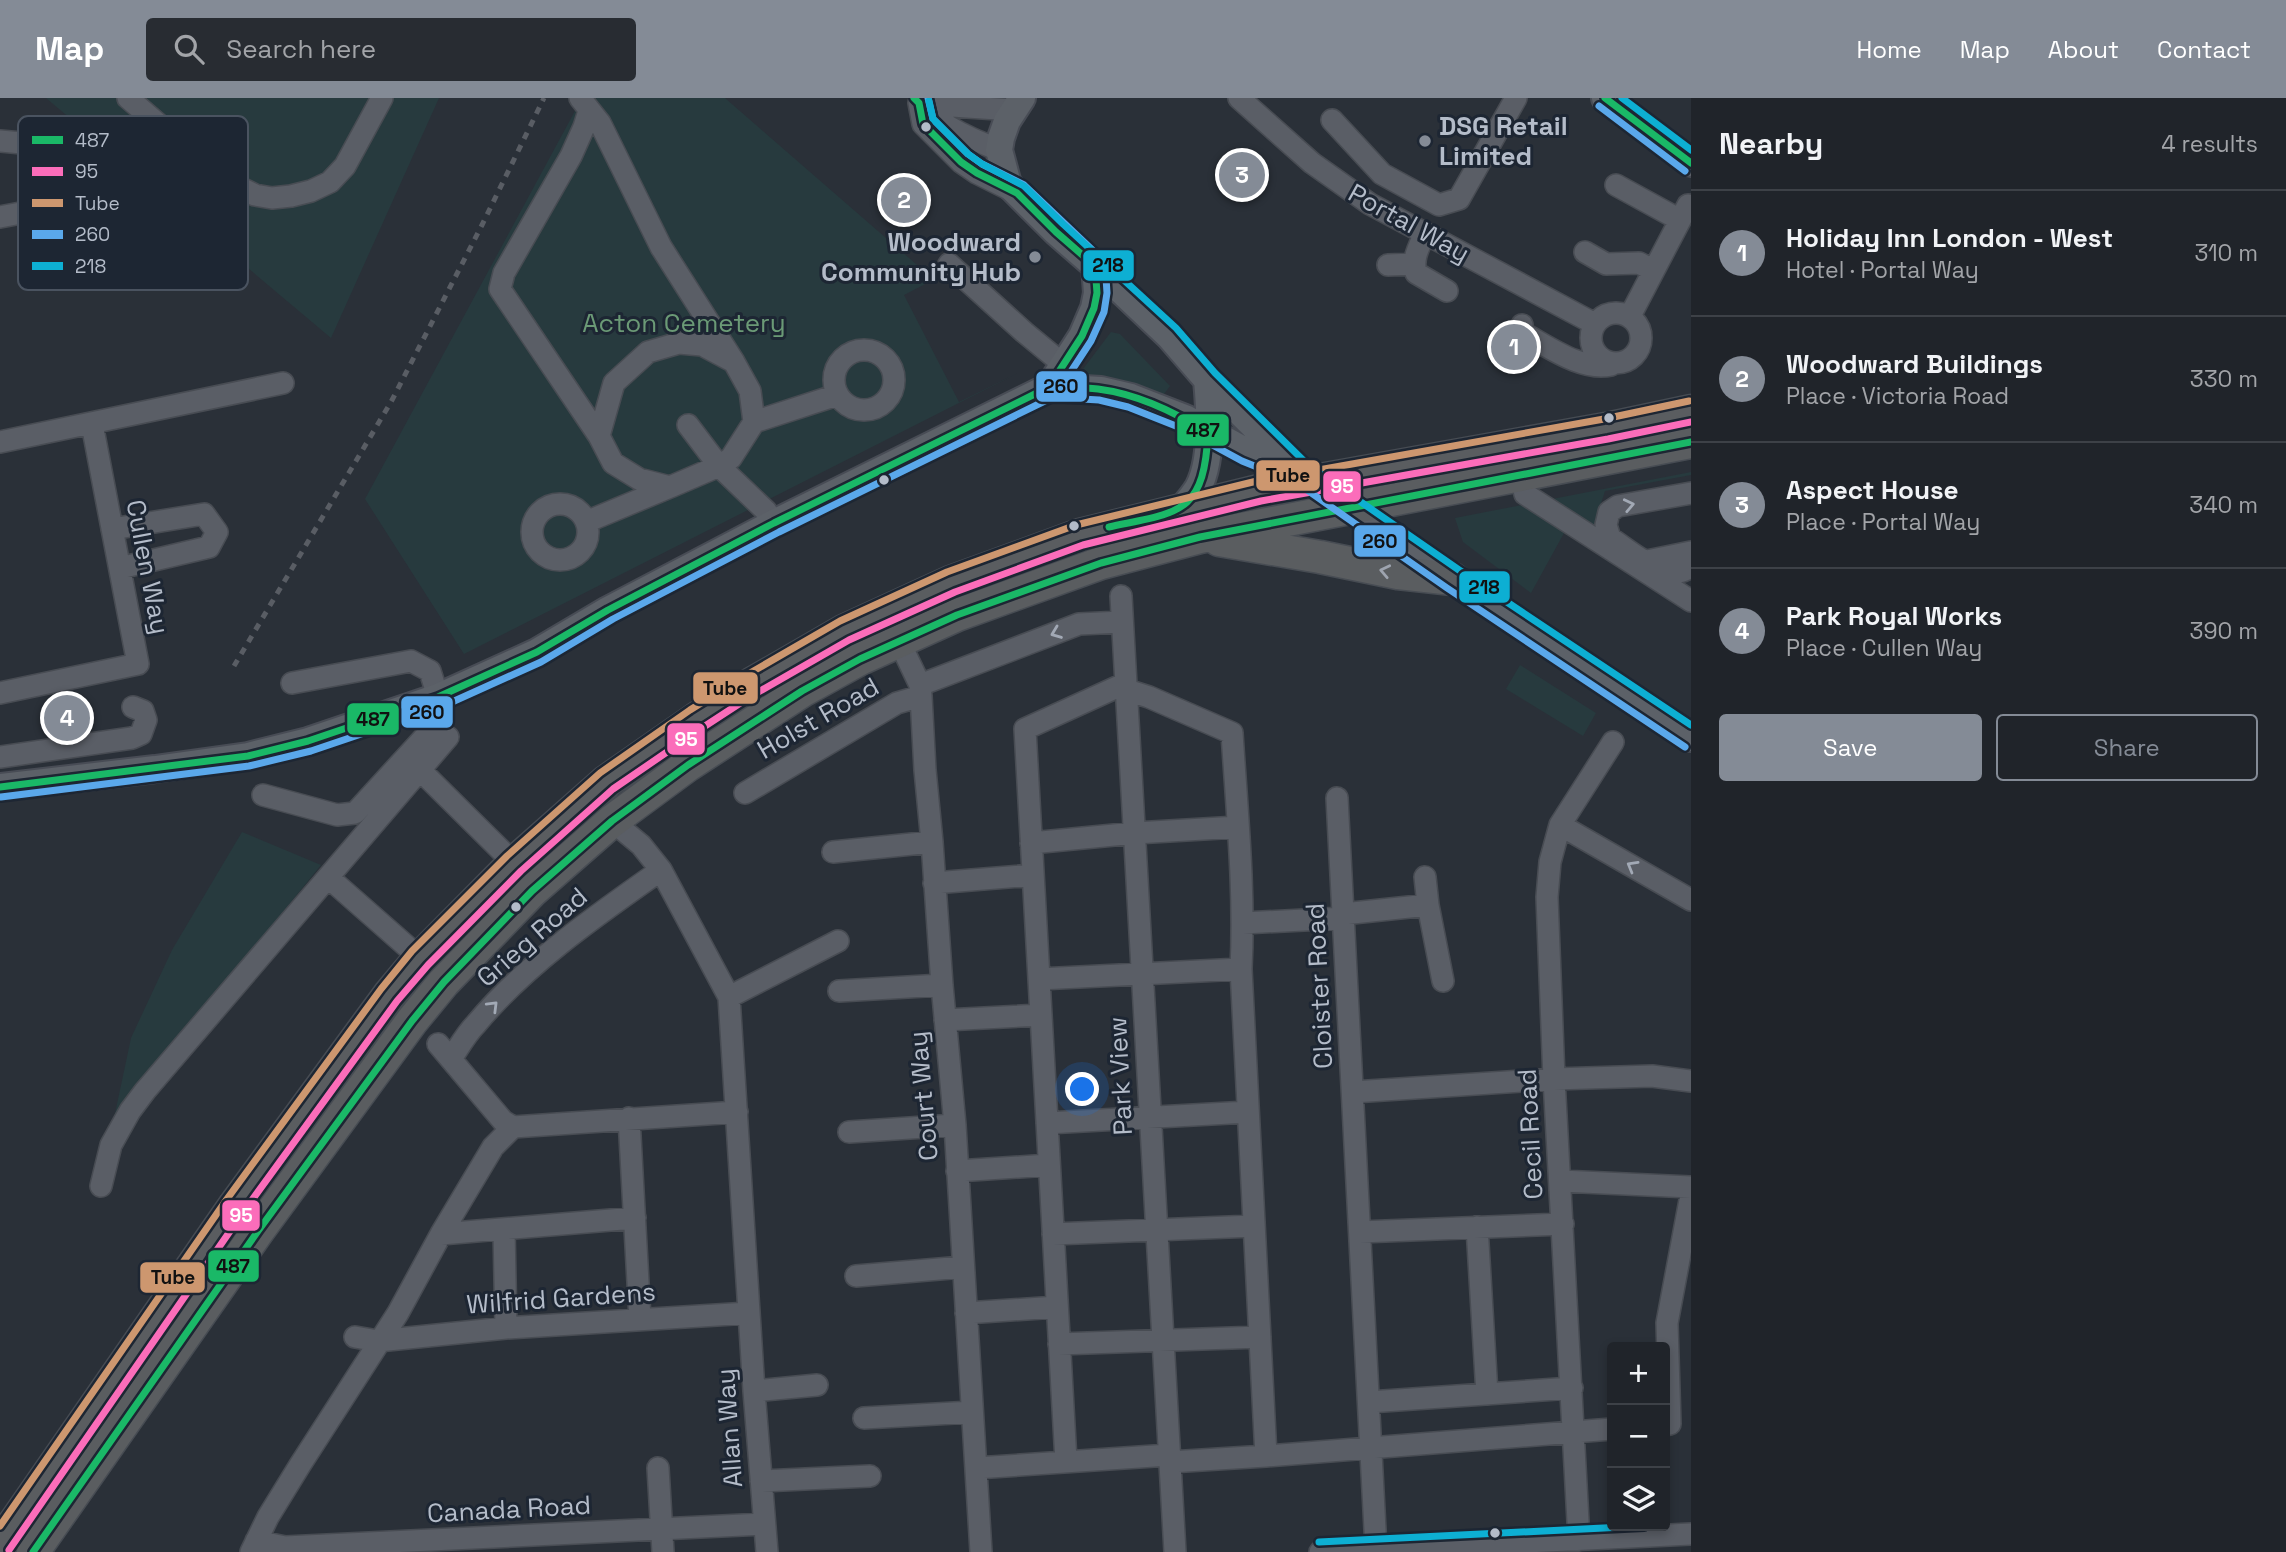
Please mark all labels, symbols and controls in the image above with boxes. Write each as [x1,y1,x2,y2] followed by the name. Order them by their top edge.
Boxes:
[146,18,636,81] search box
[35,28,104,70] text: Map
[170,30,208,68] icon: search
[226,32,376,66] text: Search here
[1856,34,1922,65] text: Home
[1960,34,2010,65] text: Map
[2048,34,2119,65] text: About
[2157,34,2251,65] text: Contact
[1439,109,1568,173] place label: DSG Retail Limited
[18,116,248,290] legend
[919,120,933,134] unlabelled marker
[1719,124,1823,163] text: Nearby
[75,128,109,153] text: 487
[2161,129,2258,159] text: 4 results
[1417,133,1433,149] marker: DSG Retail Limited
[1219,149,1265,201] pin: 3
[75,159,98,184] text: 95
[881,174,927,226] pin: 2
[1342,176,1476,270] street label: Portal Way
[75,191,120,216] text: Tube
[1786,221,2113,255] text: Holiday Inn London - West
[75,222,110,247] text: 260
[821,225,1021,289] place label: Woodward Community Hub
[1737,238,1747,268] text: 1
[2194,238,2258,268] text: 310 m
[1027,249,1043,265] marker: Woodward Community Hub
[1082,249,1135,282] line badge: 218
[1092,253,1124,278] text: 218
[75,254,106,279] text: 218
[1786,255,1979,285] text: Hotel · Portal Way
[582,306,786,340] park label: Acton Cemetery
[1491,321,1537,373] pin: 1
[1786,347,2043,381] text: Woodward Buildings
[1735,364,1749,394] text: 2
[2190,364,2258,394] text: 330 m
[1035,370,1088,403] line badge: 260
[1043,374,1079,399] text: 260
[1786,381,2009,411] text: Place · Victoria Road
[1602,411,1616,425] unlabelled marker
[1176,413,1230,447] line badge: 487
[1186,418,1220,443] text: 487
[1255,459,1321,492] line badge: Tube
[1266,463,1310,488] text: Tube
[1322,470,1362,503] line badge: 95
[877,473,891,487] unlabelled marker
[1786,473,1959,507] text: Aspect House
[1330,474,1354,499] text: 95
[1735,490,1749,520] text: 3
[2189,490,2258,520] text: 340 m
[118,497,178,637] street label: Cullen Way
[1622,498,1634,513] one-way arrow
[1786,507,1980,537] text: Place · Portal Way
[1067,519,1081,533] unlabelled marker
[1353,524,1407,558] line badge: 260
[1362,529,1398,554] text: 260
[1379,564,1391,579] one-way arrow
[1458,570,1511,604] line badge: 218
[1468,575,1500,600] text: 218
[1786,599,2002,633] text: Park Royal Works
[1735,616,1749,646] text: 4
[2190,616,2258,646] text: 390 m
[1050,625,1062,639] one-way arrow
[1786,633,1982,663] text: Place · Cullen Way
[751,669,885,767] street label: Holst Road
[692,671,759,705] line badge: Tube
[703,676,747,701] text: Tube
[44,692,90,744] pin: 4
[400,695,454,729] line badge: 260
[409,700,445,725] text: 260
[346,702,400,736] line badge: 487
[356,707,390,732] text: 487
[1719,714,1982,781] button: Save
[1996,714,2258,781] button: Share
[666,722,706,756] line badge: 95
[674,727,698,752] text: 95
[1626,862,1639,875] one-way arrow
[470,880,594,994] street label: Grieg Road
[509,900,523,914] unlabelled marker
[1298,902,1340,1070] street label: Cloister Road
[485,1001,498,1014] one-way arrow
[1100,1016,1140,1136] street label: Park View
[900,1030,946,1162] street label: Court Way
[1510,1068,1550,1200] street label: Cecil Road
[1065,1072,1099,1106] your location
[221,1199,261,1232] line badge: 95
[229,1203,253,1228] text: 95
[207,1249,260,1283] line badge: 487
[216,1254,250,1279] text: 487
[139,1261,206,1294] line badge: Tube
[151,1265,195,1290] text: Tube
[465,1274,657,1322] street label: Wilfrid Gardens
[1607,1342,1670,1531] map controls
[1607,1342,1670,1405] button: +
[708,1367,750,1489] street label: Allan Way
[1607,1405,1670,1468] button: −
[1607,1468,1670,1531] button: layers
[426,1488,592,1530] street label: Canada Road
[1488,1526,1502,1540] unlabelled marker

